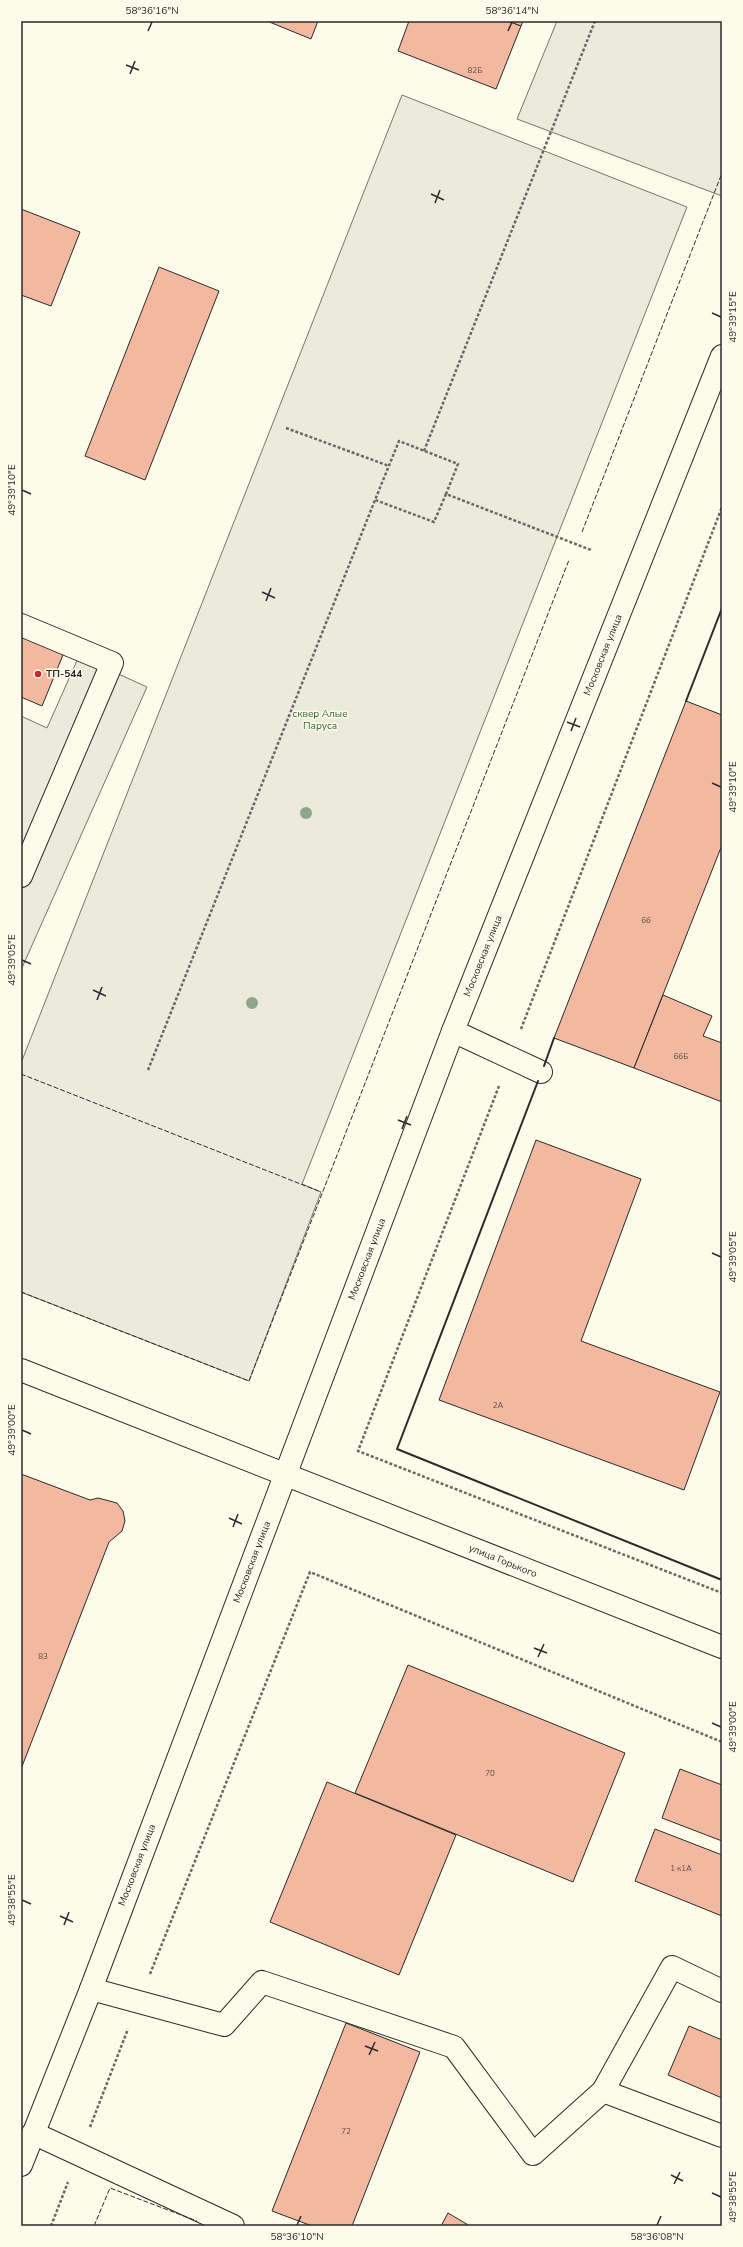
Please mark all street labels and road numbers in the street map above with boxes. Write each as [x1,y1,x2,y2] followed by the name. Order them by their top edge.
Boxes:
[580,612,626,698] street label: Московская улица
[460,913,506,999] street label: Московская улица
[345,1216,389,1302] street label: Московская улица
[230,1519,274,1605] street label: Московская улица
[467,1541,540,1581] street label: улица Горького
[115,1822,159,1908] street label: Московская улица

